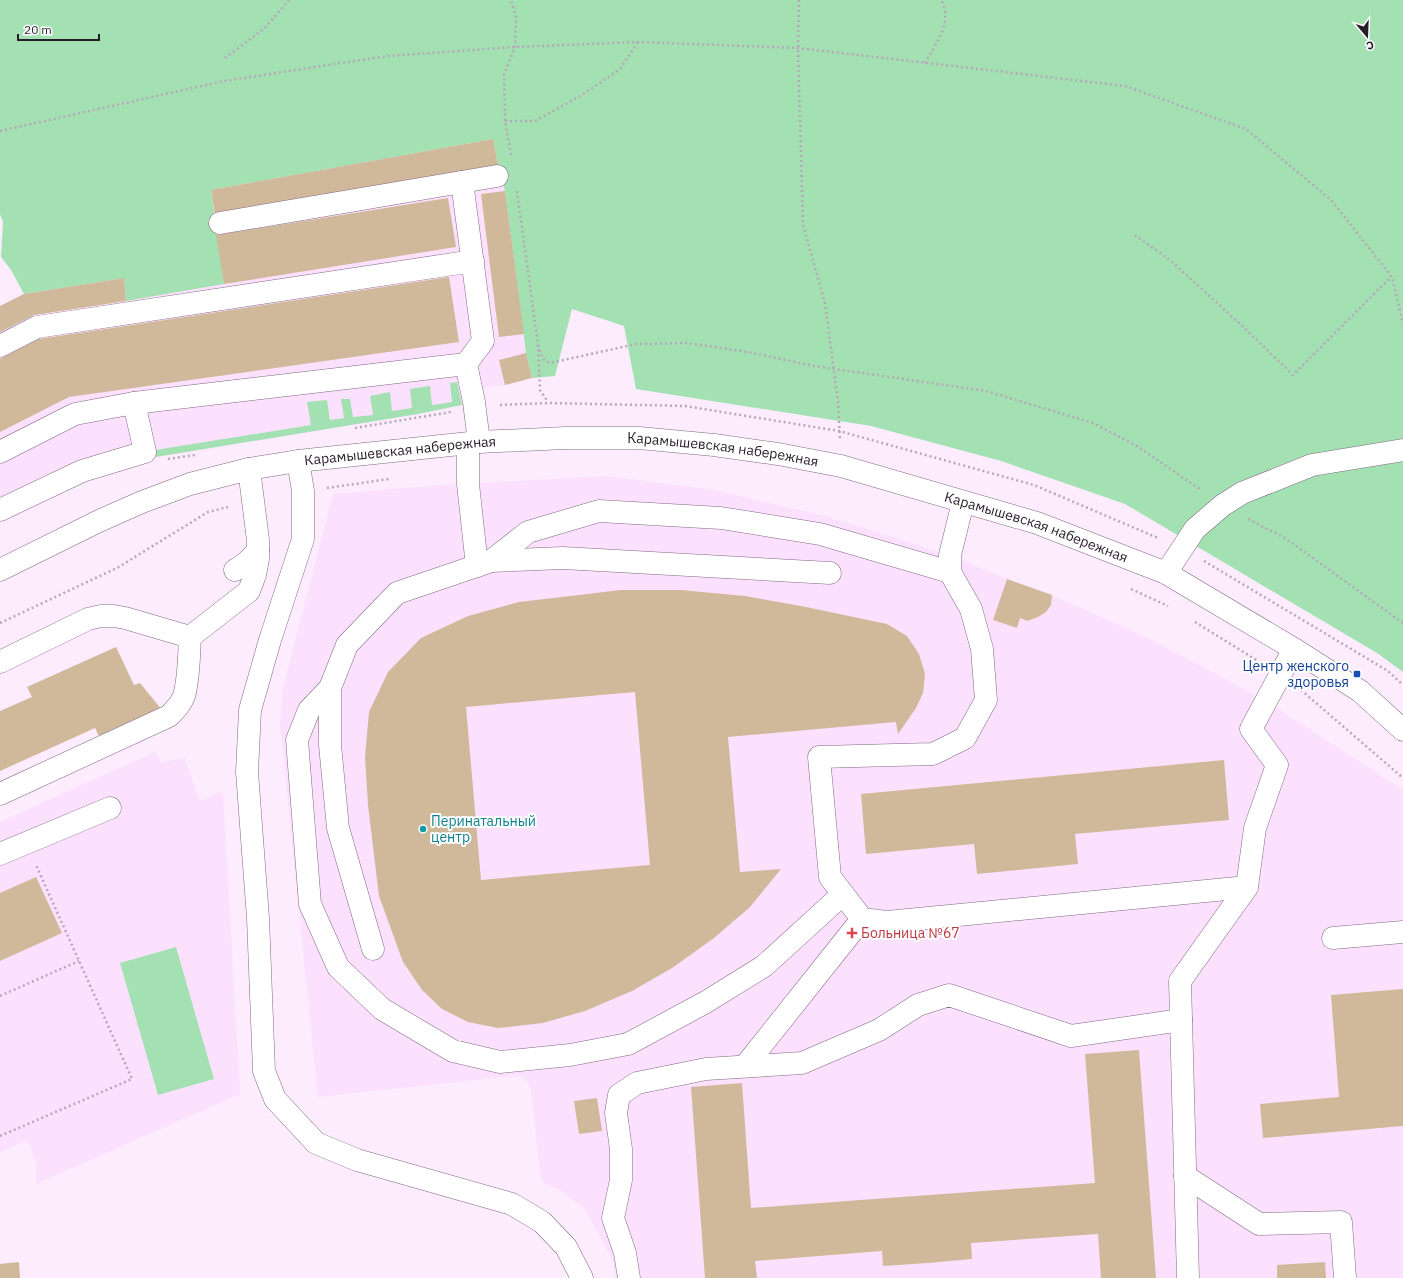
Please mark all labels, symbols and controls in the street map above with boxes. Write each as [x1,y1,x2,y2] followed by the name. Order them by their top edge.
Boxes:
[18,16,99,42] scale bar
[1347,16,1387,56] north arrow
[24,22,52,37] text: 20 m
[1365,38,1376,53] text: С
[627,429,820,471] street label: Карамышевская набережная
[303,432,497,469] street label: Карамышевская набережная
[942,488,1131,566] street label: Карамышевская набережная
[1242,657,1349,691] place label: Центр женского здоровья
[1352,669,1362,679] marker: Центр женского здоровья
[431,812,536,846] place label: Перинатальный центр
[418,824,428,834] marker: Перинатальный центр
[861,924,960,942] place label: Больница №67
[846,927,858,939] marker: Больница №67

